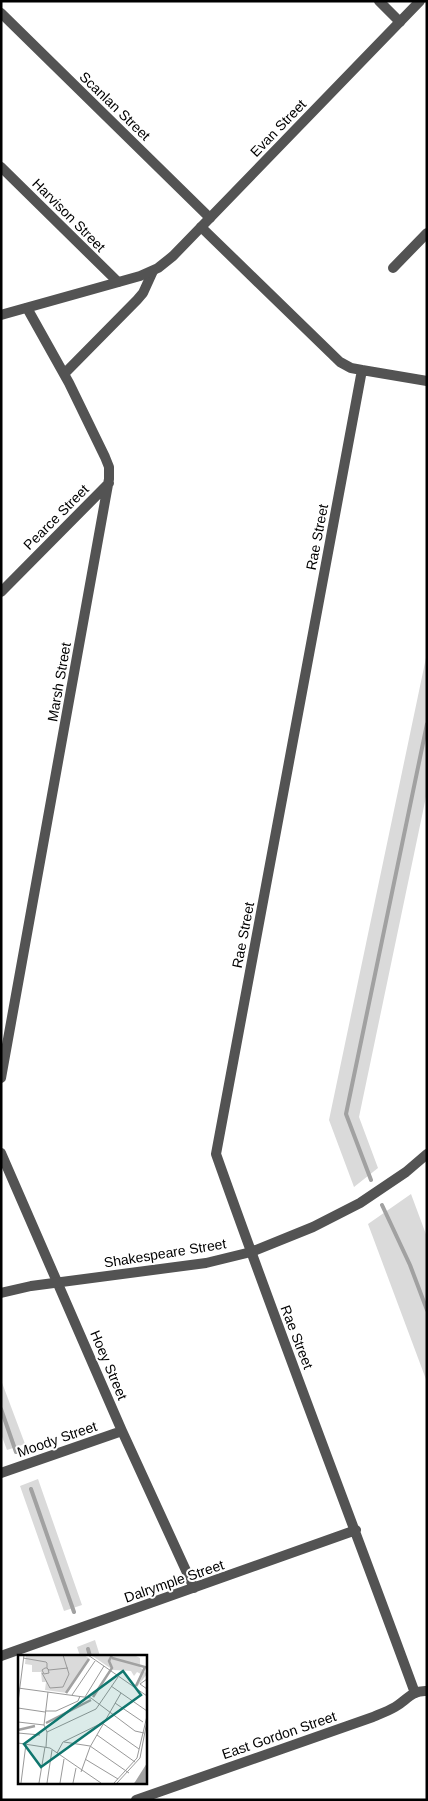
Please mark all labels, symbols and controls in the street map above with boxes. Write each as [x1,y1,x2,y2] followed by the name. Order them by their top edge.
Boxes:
[76,68,154,144] street label: Scanlan Street
[247,96,309,160] street label: Evan Street
[29,175,109,255] street label: Harvison Street
[20,481,92,553] street label: Pearce Street
[303,503,331,571] street label: Rae Street
[44,641,74,723] street label: Marsh Street
[229,901,257,969] street label: Rae Street
[103,1235,227,1271] street label: Shakespeare Street
[278,1303,316,1371] street label: Rae Street
[87,1328,131,1402] street label: Hoey Street
[15,1418,99,1460] street label: Moody Street
[122,1556,226,1606] street label: Dalrymple Street
[18,1655,146,1784] inset map
[220,1708,338,1762] street label: East Gordon Street

